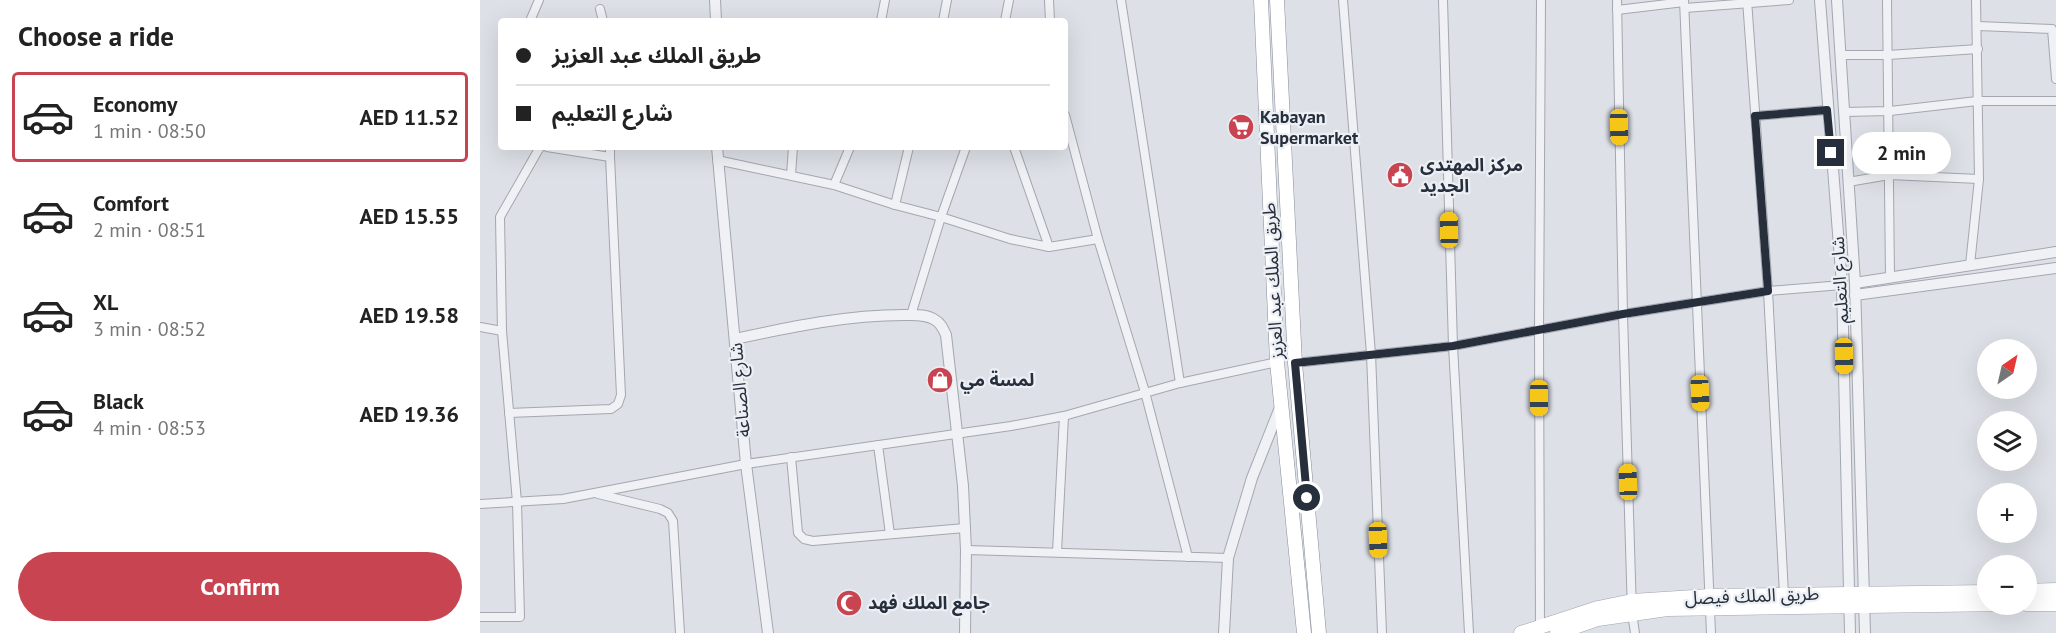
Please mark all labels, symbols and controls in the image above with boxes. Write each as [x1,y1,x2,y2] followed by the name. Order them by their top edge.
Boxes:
[18,19,174,53] text: Choose a ride
[552,41,761,69] text: طريق الملك عبد العزيز
[21,90,75,144] icon: car
[93,90,177,118] text: Economy
[552,99,673,127] text: شارع التعليم
[359,103,459,131] text: AED 11.52
[1260,105,1359,149] place label: Kabayan Supermarket
[1610,109,1628,145] car
[1226,112,1256,142] supermarket icon: Kabayan Supermarket
[93,118,206,144] text: 1 min · 08:50
[1852,132,1951,174] callout: 2 min
[1817,139,1844,166] route end
[1877,140,1926,166] text: 2 min
[1420,153,1523,197] place label: مركز المهتدى الجديد
[1385,160,1415,190] public building icon: مركز المهتدى الجديد
[21,189,75,243] icon: car
[93,189,169,217] text: Comfort
[359,202,459,230] text: AED 15.55
[1257,202,1288,361] street label: طريق الملك عبد العزيز
[1440,212,1458,248] car
[93,217,206,243] text: 2 min · 08:51
[1826,236,1856,324] street label: شارع التعليم
[21,288,75,342] icon: car
[93,288,118,316] text: XL
[359,301,459,329] text: AED 19.58
[93,316,206,342] text: 3 min · 08:52
[1835,338,1853,374] car
[1977,339,2037,399] north arrow
[1977,339,2037,615] map controls
[724,341,758,438] street label: شارع الصناعة
[925,365,955,395] shop icon: لمسة مي
[960,368,1034,394] place label: لمسة مي
[1690,375,1710,411] car
[1530,380,1548,416] car
[21,387,75,441] icon: car
[93,387,144,415] text: Black
[359,400,459,428] text: AED 19.36
[1977,411,2037,471] button: layers
[93,415,206,441] text: 4 min · 08:53
[1618,464,1638,500] car
[1977,483,2037,543] button: +
[1293,484,1320,511] route start
[1368,522,1388,558] car
[18,552,462,621] button: Confirm
[1977,555,2037,615] button: −
[1684,582,1820,609] street label: طريق الملك فيصل
[834,588,864,618] mosque icon: جامع الملك فهد
[868,591,990,616] place label: جامع الملك فهد

